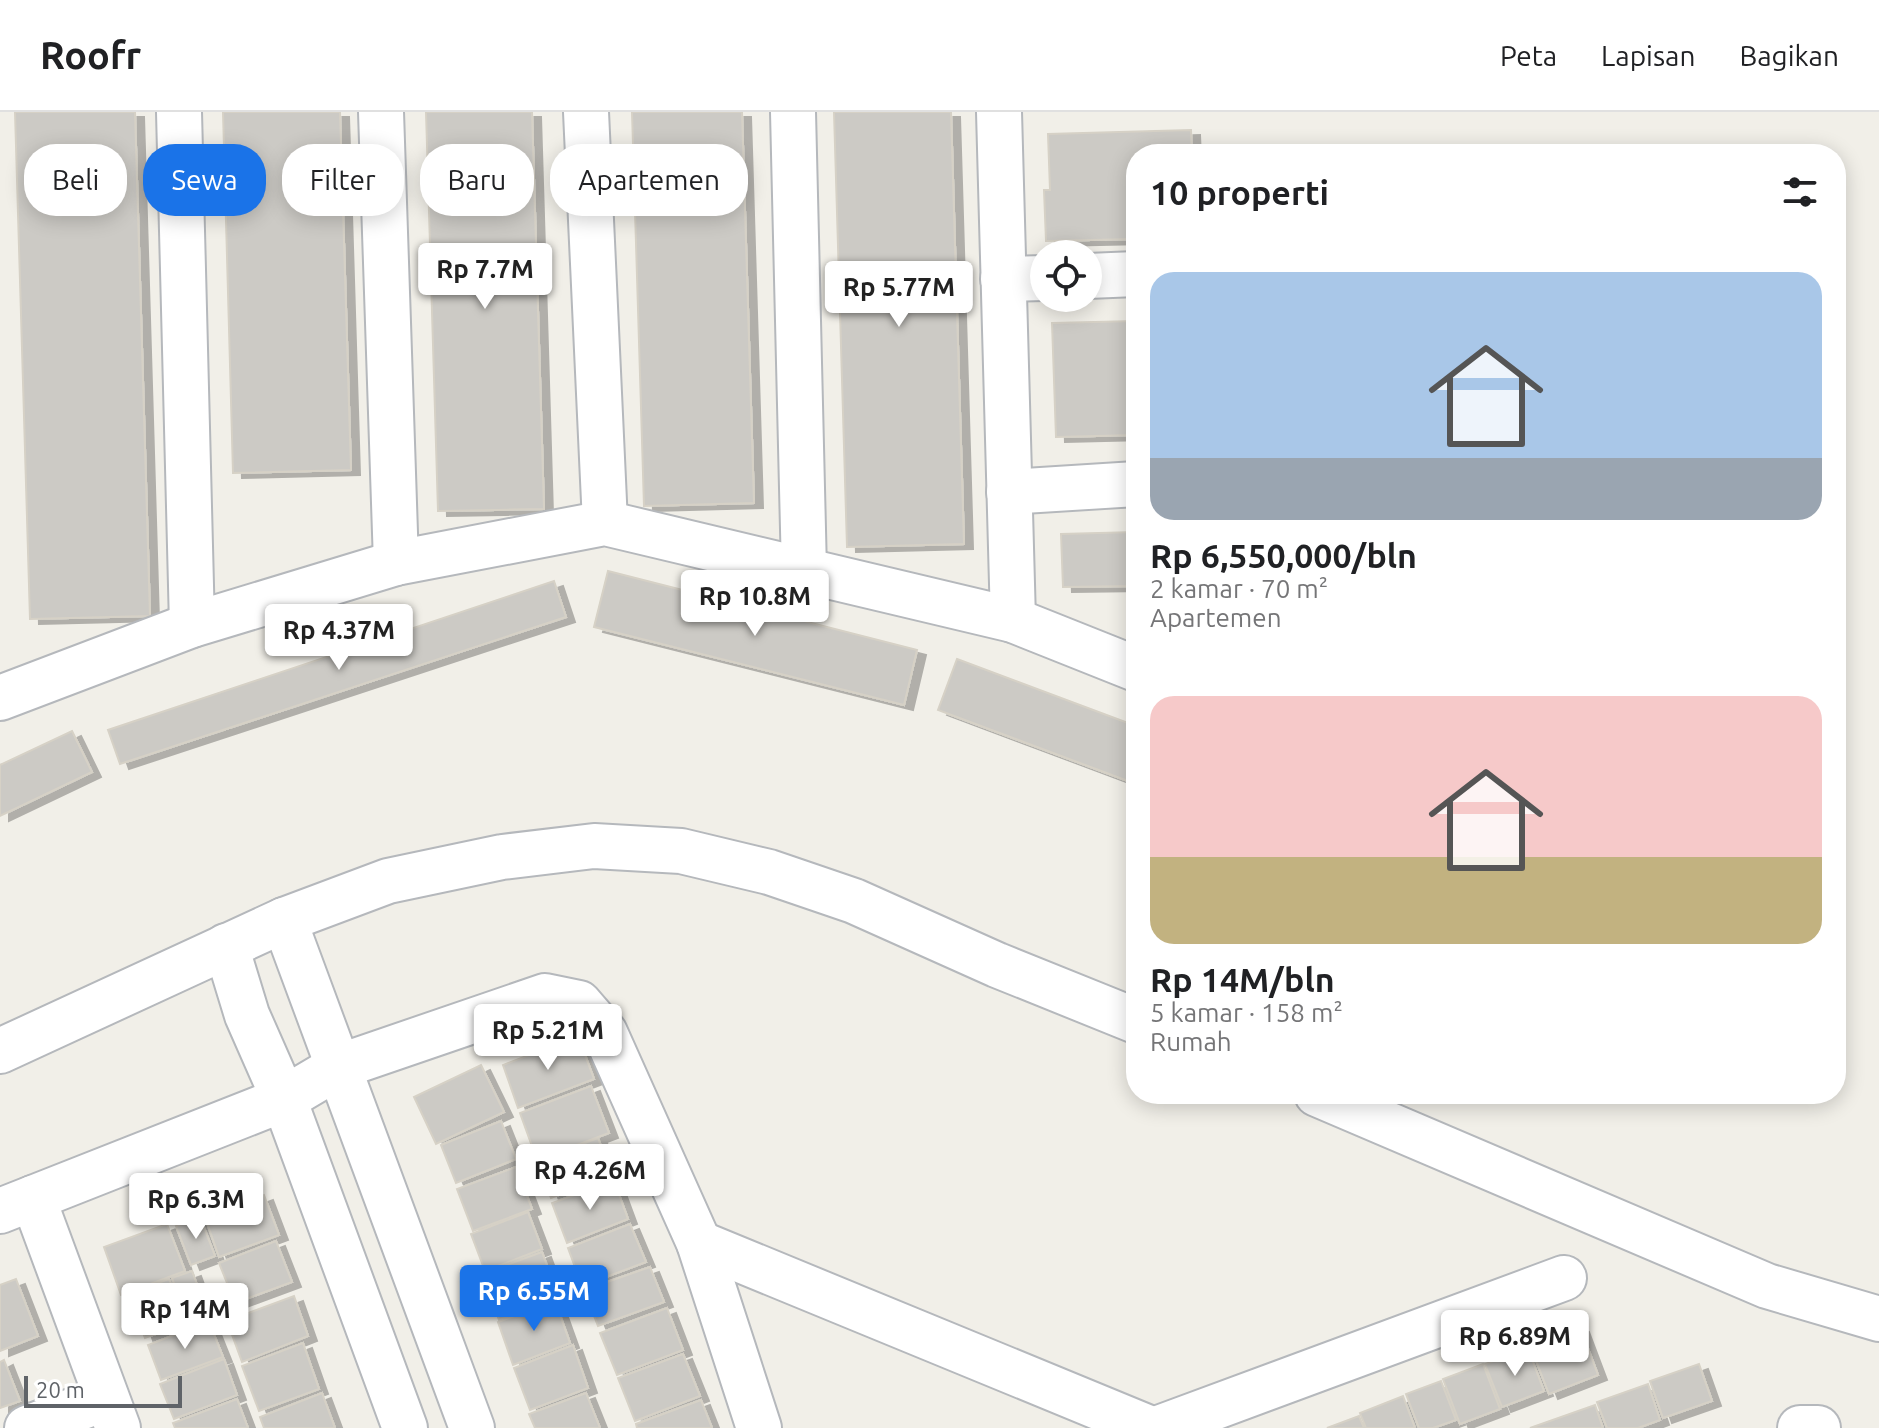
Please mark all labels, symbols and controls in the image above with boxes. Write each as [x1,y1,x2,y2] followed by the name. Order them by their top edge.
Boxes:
[40,34,141,76] text: Roofr
[1500,40,1557,71] text: Peta
[1601,40,1695,71] text: Lapisan
[1739,40,1839,71] text: Bagikan
[24,144,127,216] chip: Beli
[143,144,266,216] chip: Sewa
[282,144,404,216] chip: Filter
[420,144,534,216] chip: Baru
[550,144,748,216] chip: Apartemen
[1778,170,1822,214] icon: filters
[1150,173,1329,211] text: 10 properti
[1030,240,1102,312] map controls
[1030,240,1102,312] button: locate
[411,243,559,311] pin: Rp 7.7M
[436,254,534,283] text: Rp 7.7M
[816,261,982,329] pin: Rp 5.77M
[843,272,955,301] text: Rp 5.77M
[1414,324,1558,468] icon: home
[1150,536,1417,574] text: Rp 6,550,000/bln
[672,570,838,638] pin: Rp 10.8M
[1150,574,1328,603] text: 2 kamar · 70 m²
[699,581,811,610] text: Rp 10.8M
[1150,603,1281,632] text: Apartemen
[256,604,422,672] pin: Rp 4.37M
[283,615,395,644] text: Rp 4.37M
[1414,748,1558,892] icon: home
[1150,960,1335,998] text: Rp 14M/bln
[1150,998,1343,1027] text: 5 kamar · 158 m²
[465,1004,631,1072] pin: Rp 5.21M
[492,1015,604,1044] text: Rp 5.21M
[1150,1027,1232,1056] text: Rumah
[507,1144,673,1212] pin: Rp 4.26M
[534,1155,646,1184] text: Rp 4.26M
[122,1173,270,1241] pin: Rp 6.3M
[147,1184,245,1213] text: Rp 6.3M
[451,1265,617,1333] pin: Rp 6.55M
[478,1276,590,1305] text: Rp 6.55M
[120,1283,250,1351] pin: Rp 14M
[139,1294,231,1323] text: Rp 14M
[1432,1310,1598,1378] pin: Rp 6.89M
[1459,1321,1571,1350] text: Rp 6.89M
[24,1372,182,1408] scale bar
[36,1377,85,1402] text: 20 m

